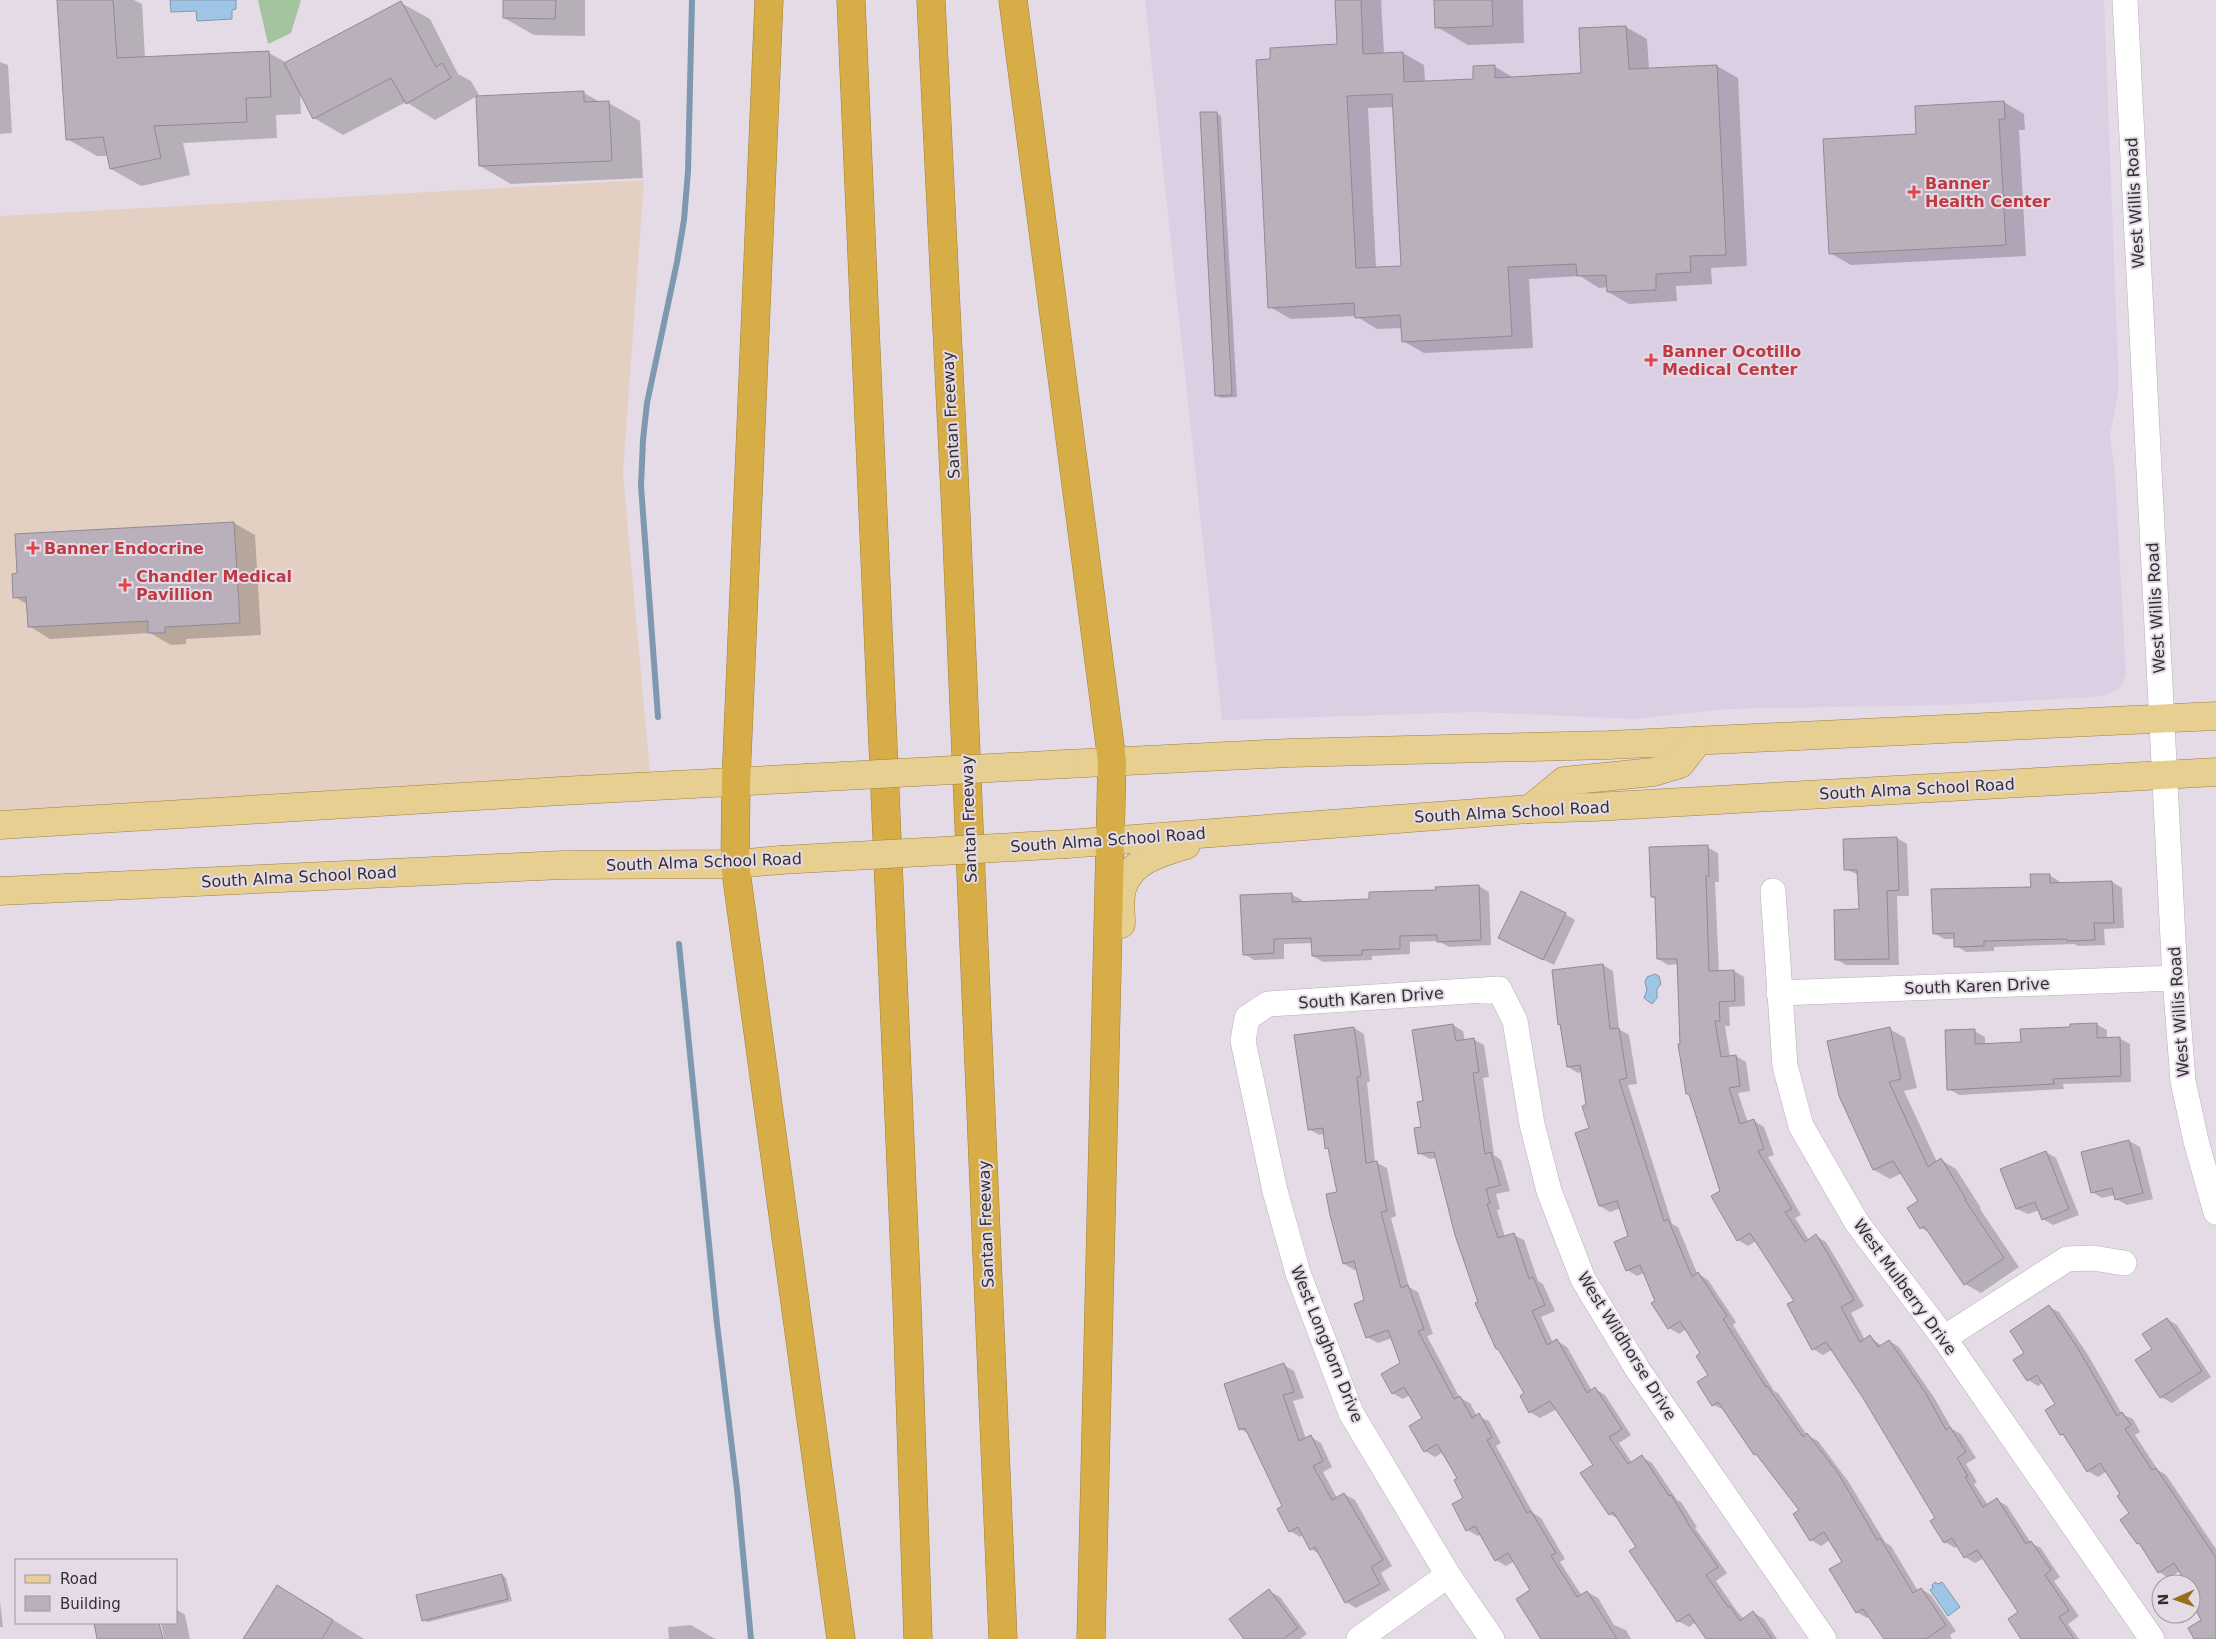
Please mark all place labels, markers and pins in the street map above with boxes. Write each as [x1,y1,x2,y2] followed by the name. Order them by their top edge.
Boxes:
[1925,174,2051,211] place label: Banner Health Center
[1907,185,1921,199] marker: Banner Health Center
[1662,342,1801,379] place label: Banner Ocotillo Medical Center
[1644,353,1658,367] marker: Banner Ocotillo Medical Center
[44,539,204,558] place label: Banner Endocrine
[26,541,40,555] marker: Banner Endocrine
[136,567,292,604] place label: Chandler Medical Pavillion
[118,578,132,592] marker: Chandler Medical Pavillion

